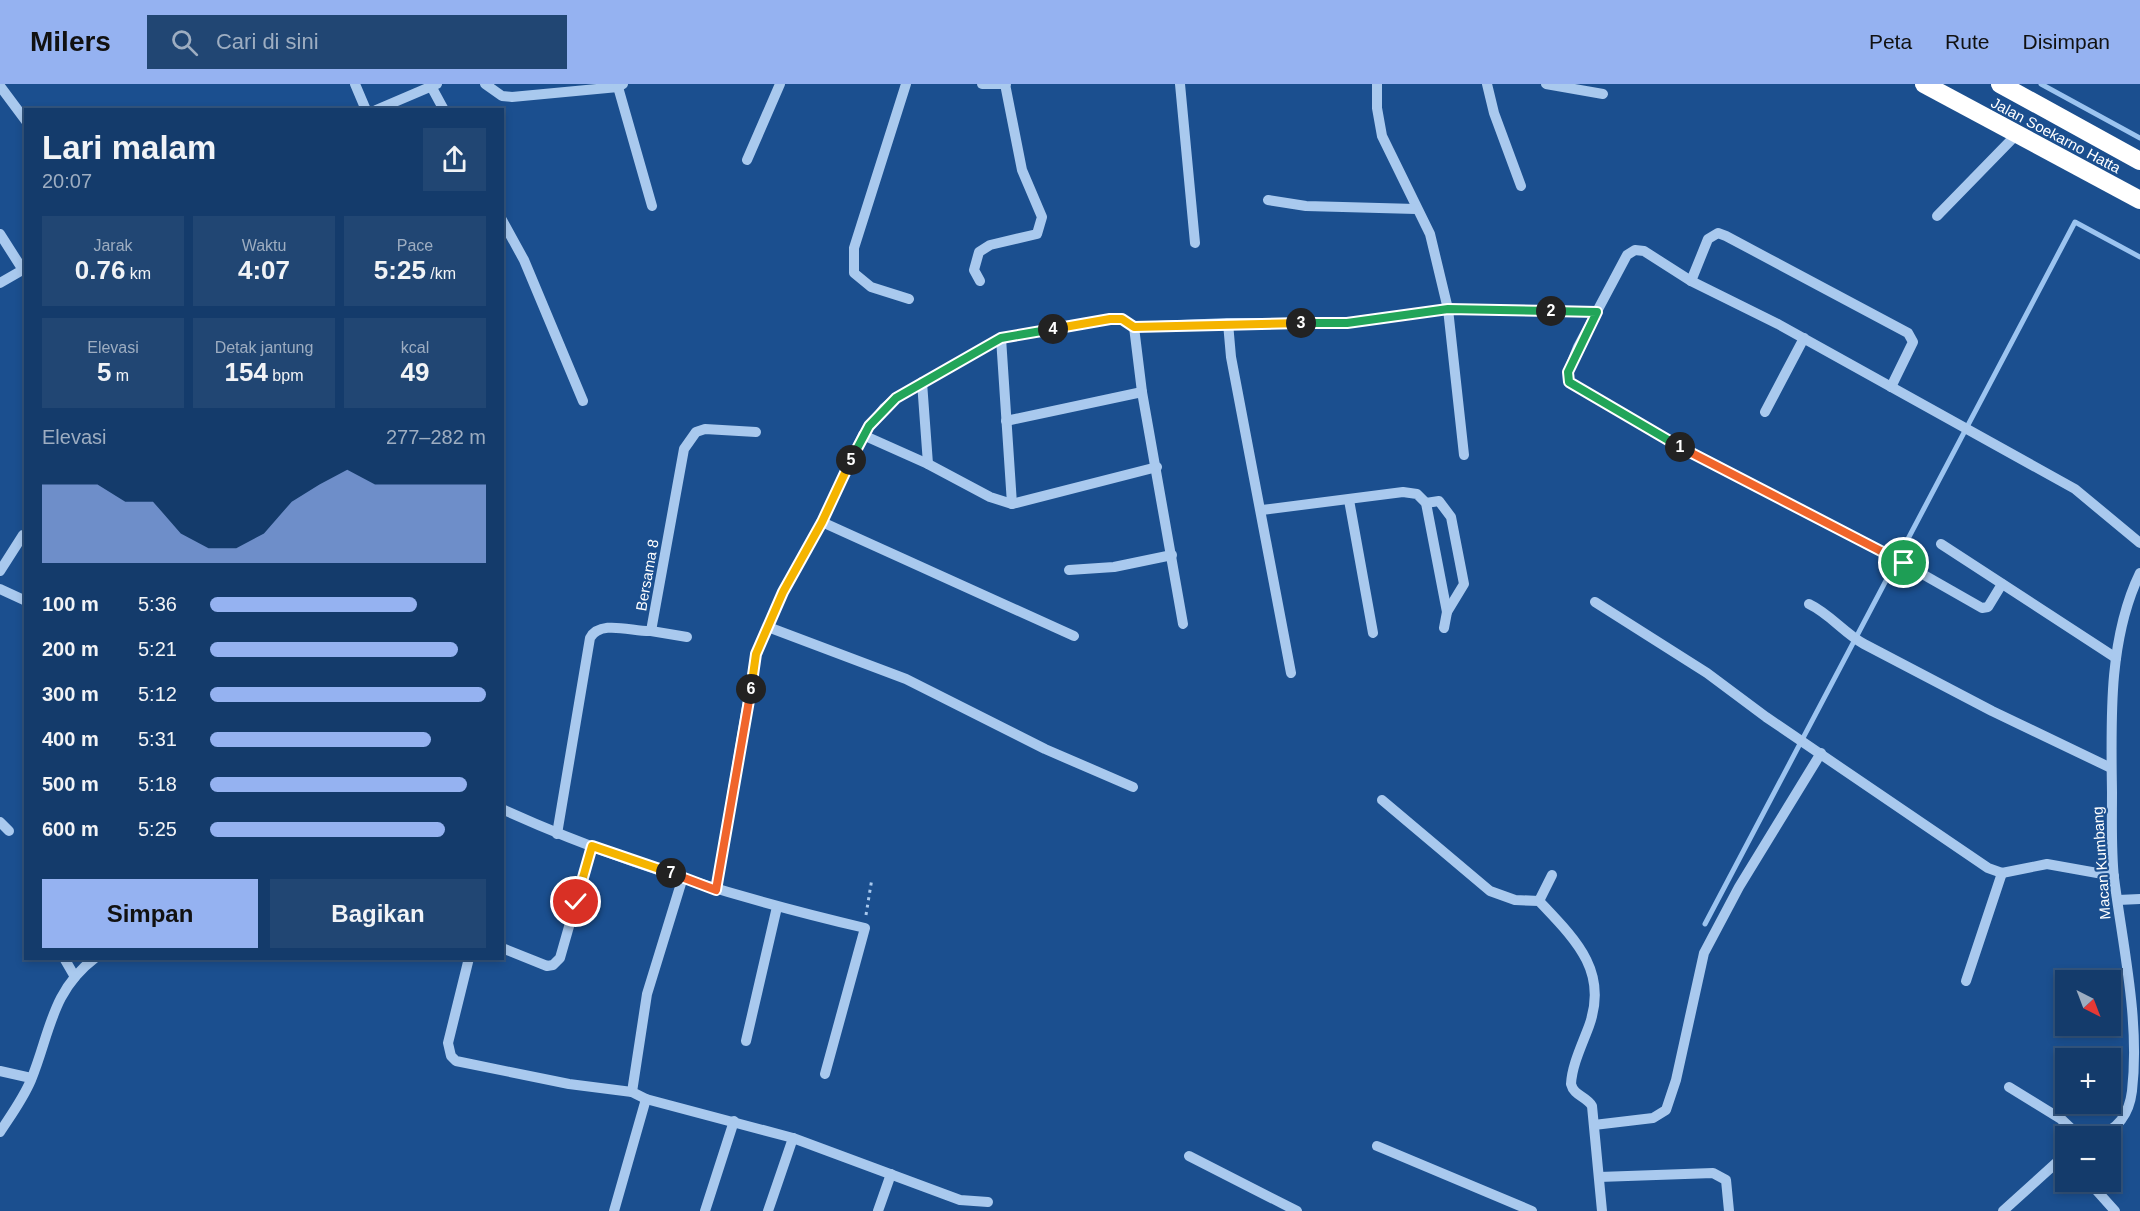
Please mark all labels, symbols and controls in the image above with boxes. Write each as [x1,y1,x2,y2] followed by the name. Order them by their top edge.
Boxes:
[147,15,567,69] search box
[30,26,111,57] text: Milers
[168,26,201,59] icon: search
[216,29,319,54] text: Cari di sini
[1869,30,1912,53] text: Peta
[1945,30,1989,53] text: Rute
[2022,30,2110,53] text: Disimpan
[1988,94,2124,177] street label: Jalan Soekarno Hatta
[423,128,486,191] button: share
[42,129,216,166] text: Lari malam
[42,170,92,192] text: 20:07
[93,237,133,254] text: Jarak
[242,237,286,254] text: Waktu
[397,237,433,254] text: Pace
[75,255,125,285] text: 0.76
[238,255,290,285] text: 4:07
[374,255,426,285] text: 5:25
[125,265,151,282] text: km
[426,265,456,282] text: /km
[1536,296,1566,326] pin: 2
[1547,302,1555,319] text: 2
[1286,308,1316,338] pin: 3
[1038,314,1068,344] pin: 4
[1297,314,1305,331] text: 3
[1049,320,1057,337] text: 4
[87,339,139,356] text: Elevasi
[215,339,313,356] text: Detak jantung
[401,339,429,356] text: kcal
[97,357,111,387] text: 5
[225,357,268,387] text: 154
[401,357,429,387] text: 49
[111,367,129,384] text: m
[268,367,303,384] text: bpm
[42,426,106,448] text: Elevasi
[386,426,486,448] text: 277–282 m
[1665,432,1695,462] pin: 1
[1676,438,1684,455] text: 1
[836,445,866,475] pin: 5
[847,451,855,468] text: 5
[1878,537,1929,588] pin
[632,538,662,612] street label: Bersama 8
[1887,546,1920,579] icon: arrive
[42,593,99,615] text: 100 m
[138,593,177,615] text: 5:36
[42,638,99,660] text: 200 m
[138,638,177,660] text: 5:21
[736,674,766,704] pin: 6
[747,680,755,697] text: 6
[42,683,99,705] text: 300 m
[138,683,177,705] text: 5:12
[42,728,99,750] text: 400 m
[138,728,177,750] text: 5:31
[42,773,99,795] text: 500 m
[138,773,177,795] text: 5:18
[2089,806,2113,920] street label: Macan Kumbang
[42,818,99,840] text: 600 m
[138,818,177,840] text: 5:25
[656,858,686,888] pin: 7
[667,864,675,881] text: 7
[550,876,601,927] pin
[42,879,258,948] button: Simpan
[270,879,486,948] button: Bagikan
[559,885,592,918] icon: check
[2055,970,2121,1036] north arrow
[2055,970,2121,1192] map controls
[2055,1048,2121,1114] button: +
[2055,1126,2121,1192] button: −

